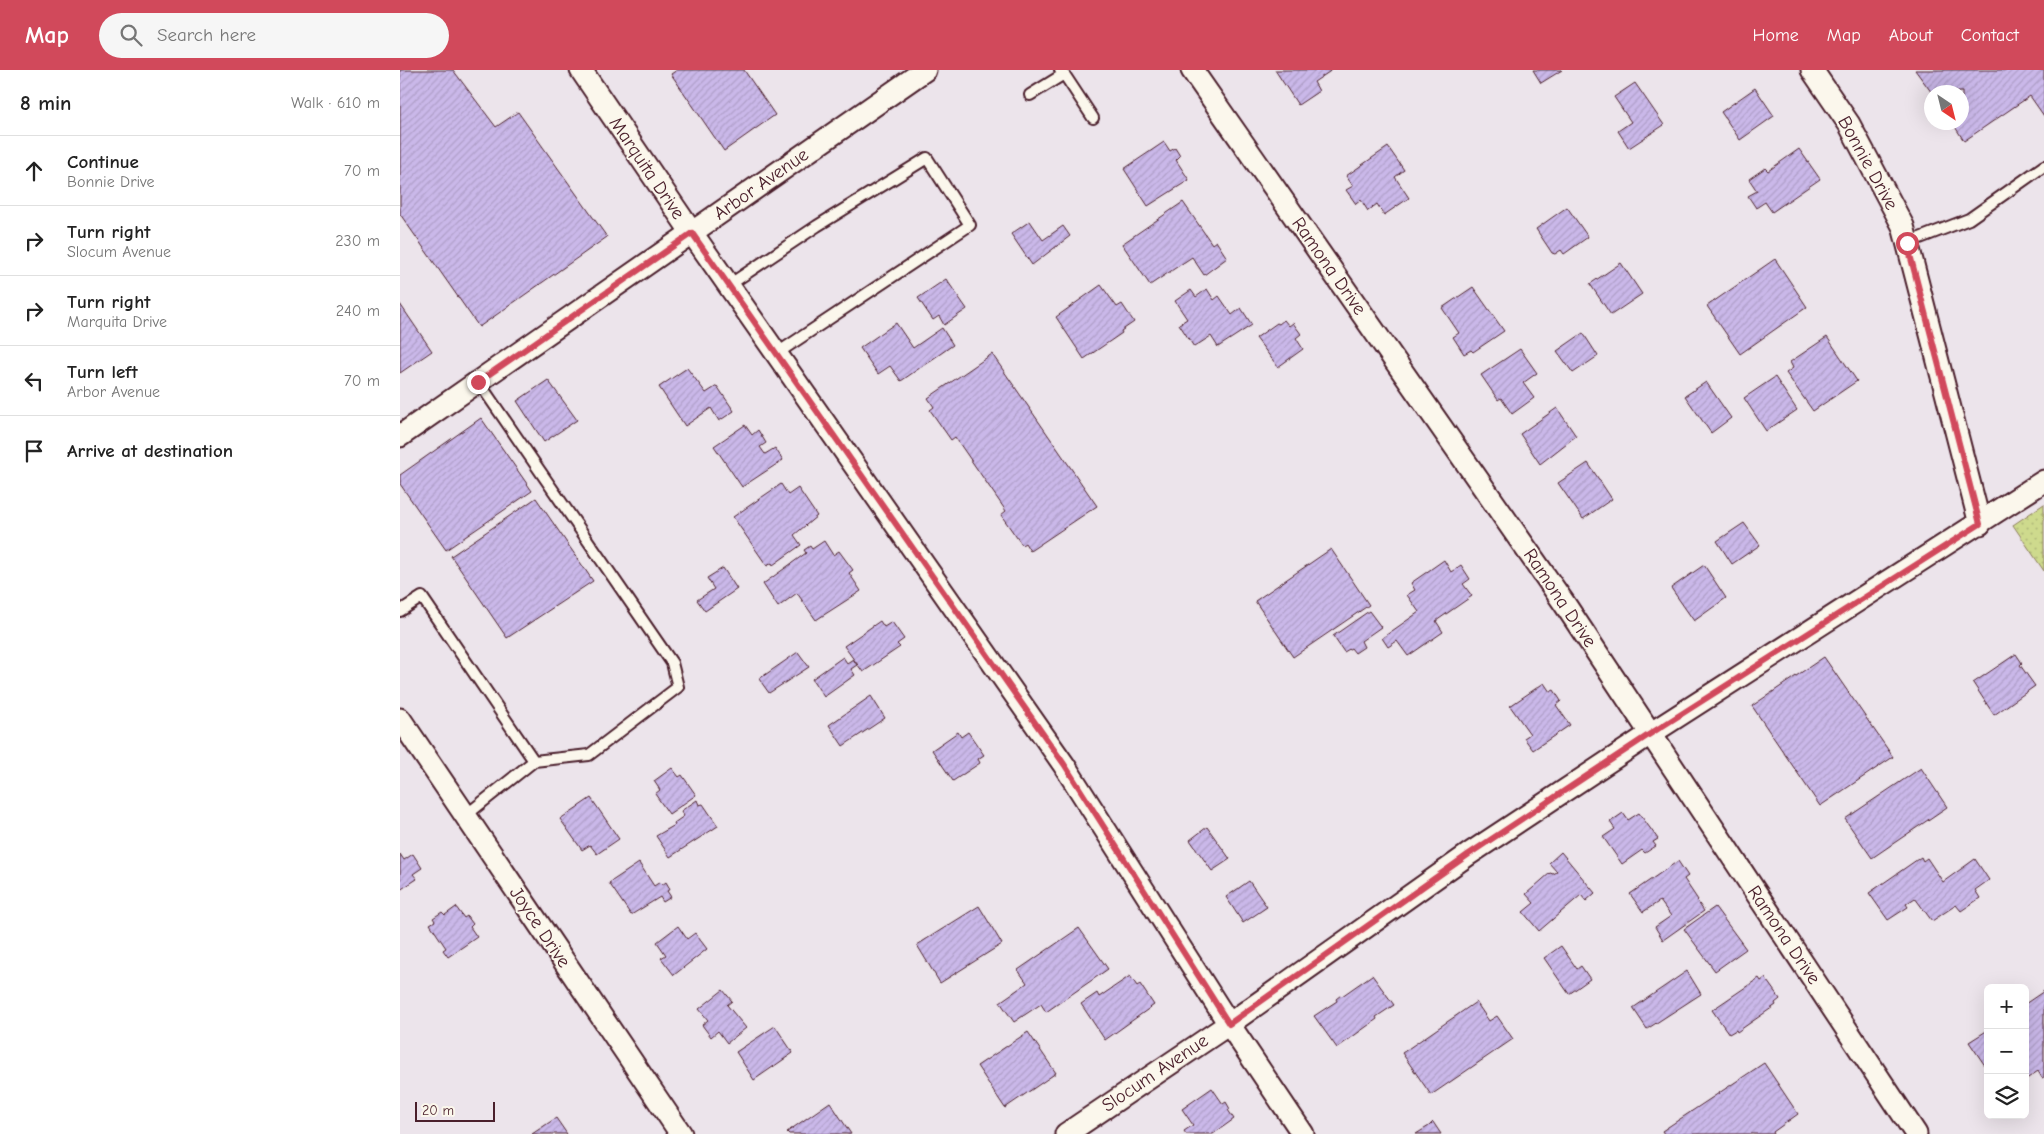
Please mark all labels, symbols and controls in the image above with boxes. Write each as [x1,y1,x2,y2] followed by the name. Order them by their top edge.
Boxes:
[99,13,449,58] search box
[25,21,69,49] text: Map
[117,21,145,49] icon: search
[157,24,256,46] text: Search here
[1752,25,1799,46] text: Home
[1827,25,1861,46] text: Map
[1889,25,1933,46] text: About
[1961,25,2019,46] text: Contact
[1924,85,1969,130] north arrow
[20,91,71,115] text: 8 min
[291,94,380,112] text: Walk · 610 m
[1833,112,1903,214] street label: Bonnie Drive
[605,113,689,223] street label: Marquita Drive
[709,143,813,225] street label: Arbor Avenue
[67,151,139,173] text: Continue
[20,157,48,185] icon: ahead
[344,162,380,180] text: 70 m
[67,173,155,191] text: Bonnie Drive
[1287,213,1371,319] street label: Ramona Drive
[67,221,151,243] text: Turn right
[20,227,48,255] icon: right
[335,232,380,250] text: 230 m
[1896,232,1919,255] route start
[67,243,171,261] text: Slocum Avenue
[67,291,151,313] text: Turn right
[20,297,48,325] icon: right
[336,302,380,320] text: 240 m
[67,313,167,331] text: Marquita Drive
[67,361,138,383] text: Turn left
[20,367,48,395] icon: left
[467,371,490,394] route end
[344,372,380,390] text: 70 m
[67,383,160,401] text: Arbor Avenue
[20,437,48,465] icon: arrive
[67,440,233,462] text: Arrive at destination
[1519,545,1601,651] street label: Ramona Drive
[505,882,575,972] street label: Joyce Drive
[1743,882,1825,988] street label: Ramona Drive
[1984,984,2029,1119] map controls
[1984,984,2029,1029] button: +
[1098,1029,1212,1117] street label: Slocum Avenue
[1984,1029,2029,1074] button: −
[1984,1074,2029,1119] button: layers
[415,1099,495,1122] scale bar
[422,1102,454,1119] text: 20 m

